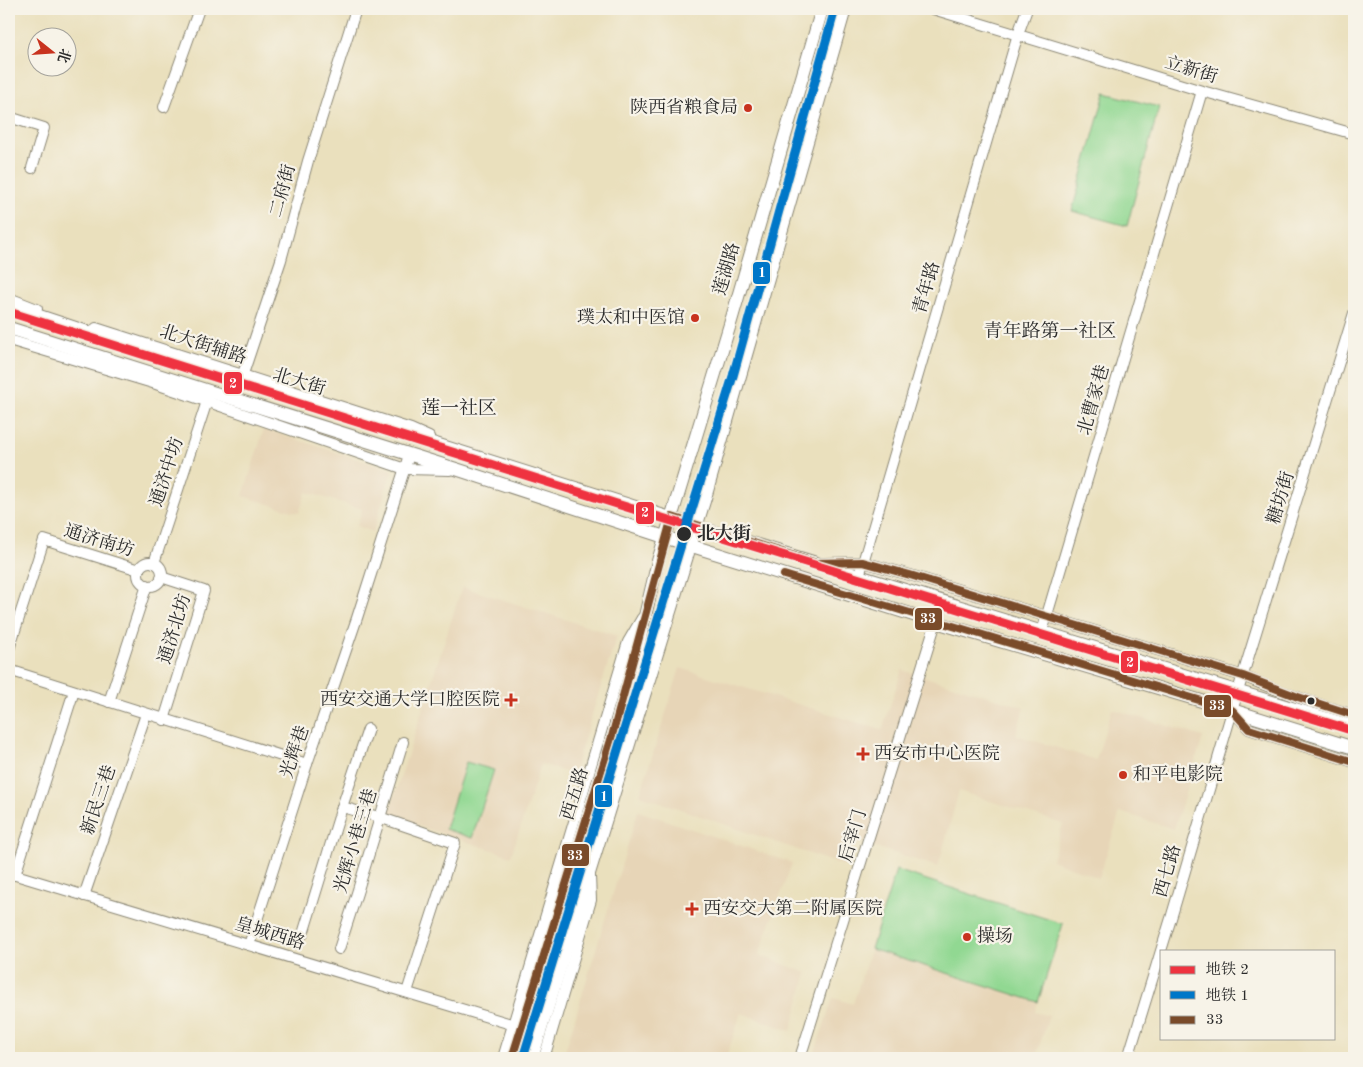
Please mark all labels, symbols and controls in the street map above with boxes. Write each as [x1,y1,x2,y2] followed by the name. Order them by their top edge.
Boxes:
[28,28,78,78] north arrow
[55,47,73,65] text: 北
[1163,52,1220,87] street label: 立新街
[630,97,738,117] place label: 陕西省粮食局
[742,102,754,114] marker: 陕西省粮食局
[265,162,299,219] street label: 二府街
[709,240,743,297] street label: 莲湖路
[909,259,943,316] street label: 青年路
[752,261,771,285] line badge: 1
[758,266,766,280] text: 1
[577,307,685,327] place label: 璞太和中医馆
[689,312,701,324] marker: 璞太和中医馆
[983,320,1117,342] district label: 青年路第一社区
[157,321,249,367] street label: 北大街辅路
[1074,362,1113,437] street label: 北曹家巷
[271,364,328,399] street label: 北大街
[223,371,243,395] line badge: 2
[229,377,237,391] text: 2
[421,398,497,419] district label: 莲一社区
[145,434,187,509] street label: 通济中坊
[1263,469,1298,526] street label: 糖坊街
[635,501,655,525] line badge: 2
[641,506,649,520] text: 2
[62,520,137,560] street label: 通济南坊
[697,523,751,543] place label: 北大街
[675,525,693,543] marker: 北大街
[154,591,194,666] street label: 通济北坊
[914,607,943,631] line badge: 33
[920,612,936,626] text: 33
[1120,650,1139,674] line badge: 2
[1126,656,1134,670] text: 2
[320,689,500,709] place label: 西安交通大学口腔医院
[504,693,518,707] marker: 西安交通大学口腔医院
[1203,694,1232,718] line badge: 33
[1306,696,1316,706] unlabelled marker
[1209,699,1225,713] text: 33
[276,723,312,780] street label: 光辉巷
[874,743,1000,763] place label: 西安市中心医院
[856,747,870,761] marker: 西安市中心医院
[77,762,119,837] street label: 新民三巷
[1133,764,1223,784] place label: 和平电影院
[557,765,592,822] street label: 西五路
[1117,769,1129,781] marker: 和平电影院
[594,784,613,808] line badge: 1
[330,786,380,895] street label: 光辉小巷三巷
[600,790,608,804] text: 1
[835,807,870,864] street label: 后宰门
[1150,842,1184,899] street label: 西七路
[561,843,590,867] line badge: 33
[567,849,583,863] text: 33
[703,898,883,918] place label: 西安交大第二附属医院
[685,902,699,916] marker: 西安交大第二附属医院
[233,913,308,953] street label: 皇城西路
[977,926,1013,946] place label: 操场
[961,931,973,943] marker: 操场
[1160,950,1336,1040] legend
[1206,961,1249,978] text: 地铁 2
[1206,987,1249,1004] text: 地铁 1
[1206,1013,1223,1028] text: 33

